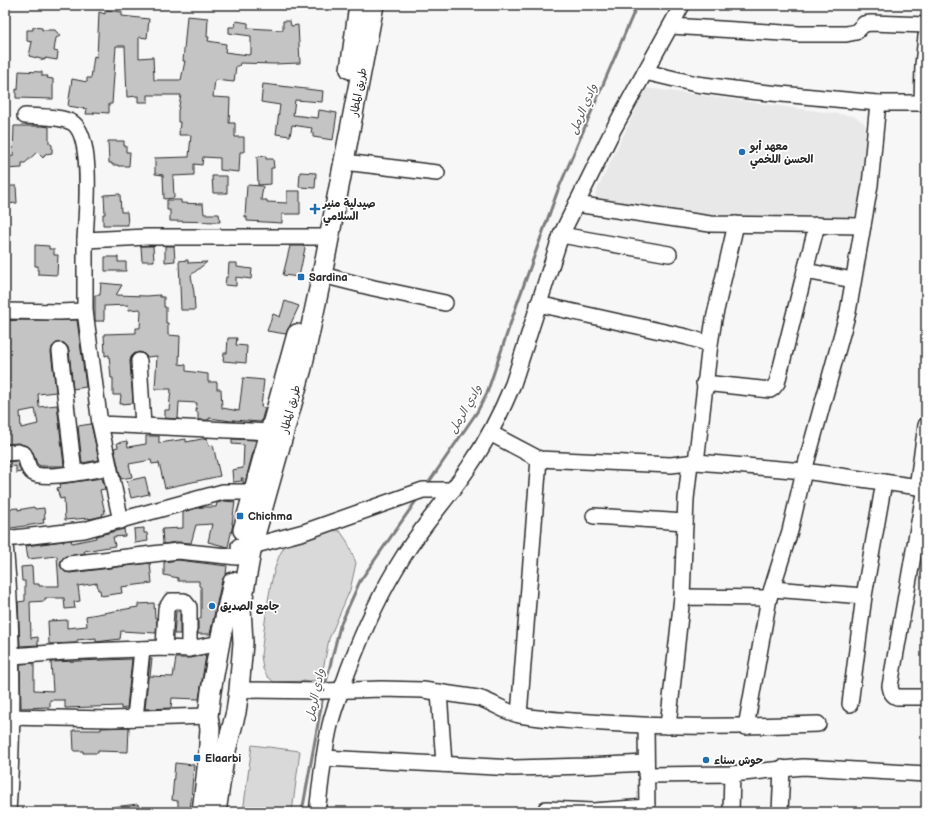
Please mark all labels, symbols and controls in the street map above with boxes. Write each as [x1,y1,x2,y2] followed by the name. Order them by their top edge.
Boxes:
[347,67,370,118] street label: طريق المطار
[566,81,602,137] water label: وادي الرمل
[749,140,813,169] place label: معهد أبو الحسن اللخمي
[737,147,747,157] marker: معهد أبو الحسن اللخمي
[322,197,376,226] place label: صيدلية منير السلامي
[310,204,320,214] marker: صيدلية منير السلامي
[309,271,348,284] place label: Sardina
[296,272,306,282] marker: Sardina
[446,382,486,437] water label: وادي الرمل
[278,384,303,436] street label: طريق المطار
[248,510,292,523] place label: Chichma
[235,511,245,521] marker: Chichma
[220,600,279,614] place label: جامع الصديق
[207,601,217,611] marker: جامع الصديق
[303,667,329,723] water label: وادي الرمل
[205,752,241,765] place label: Elaarbi
[192,753,202,763] marker: Elaarbi
[714,754,763,768] place label: حوش سناء
[701,755,711,765] marker: حوش سناء

